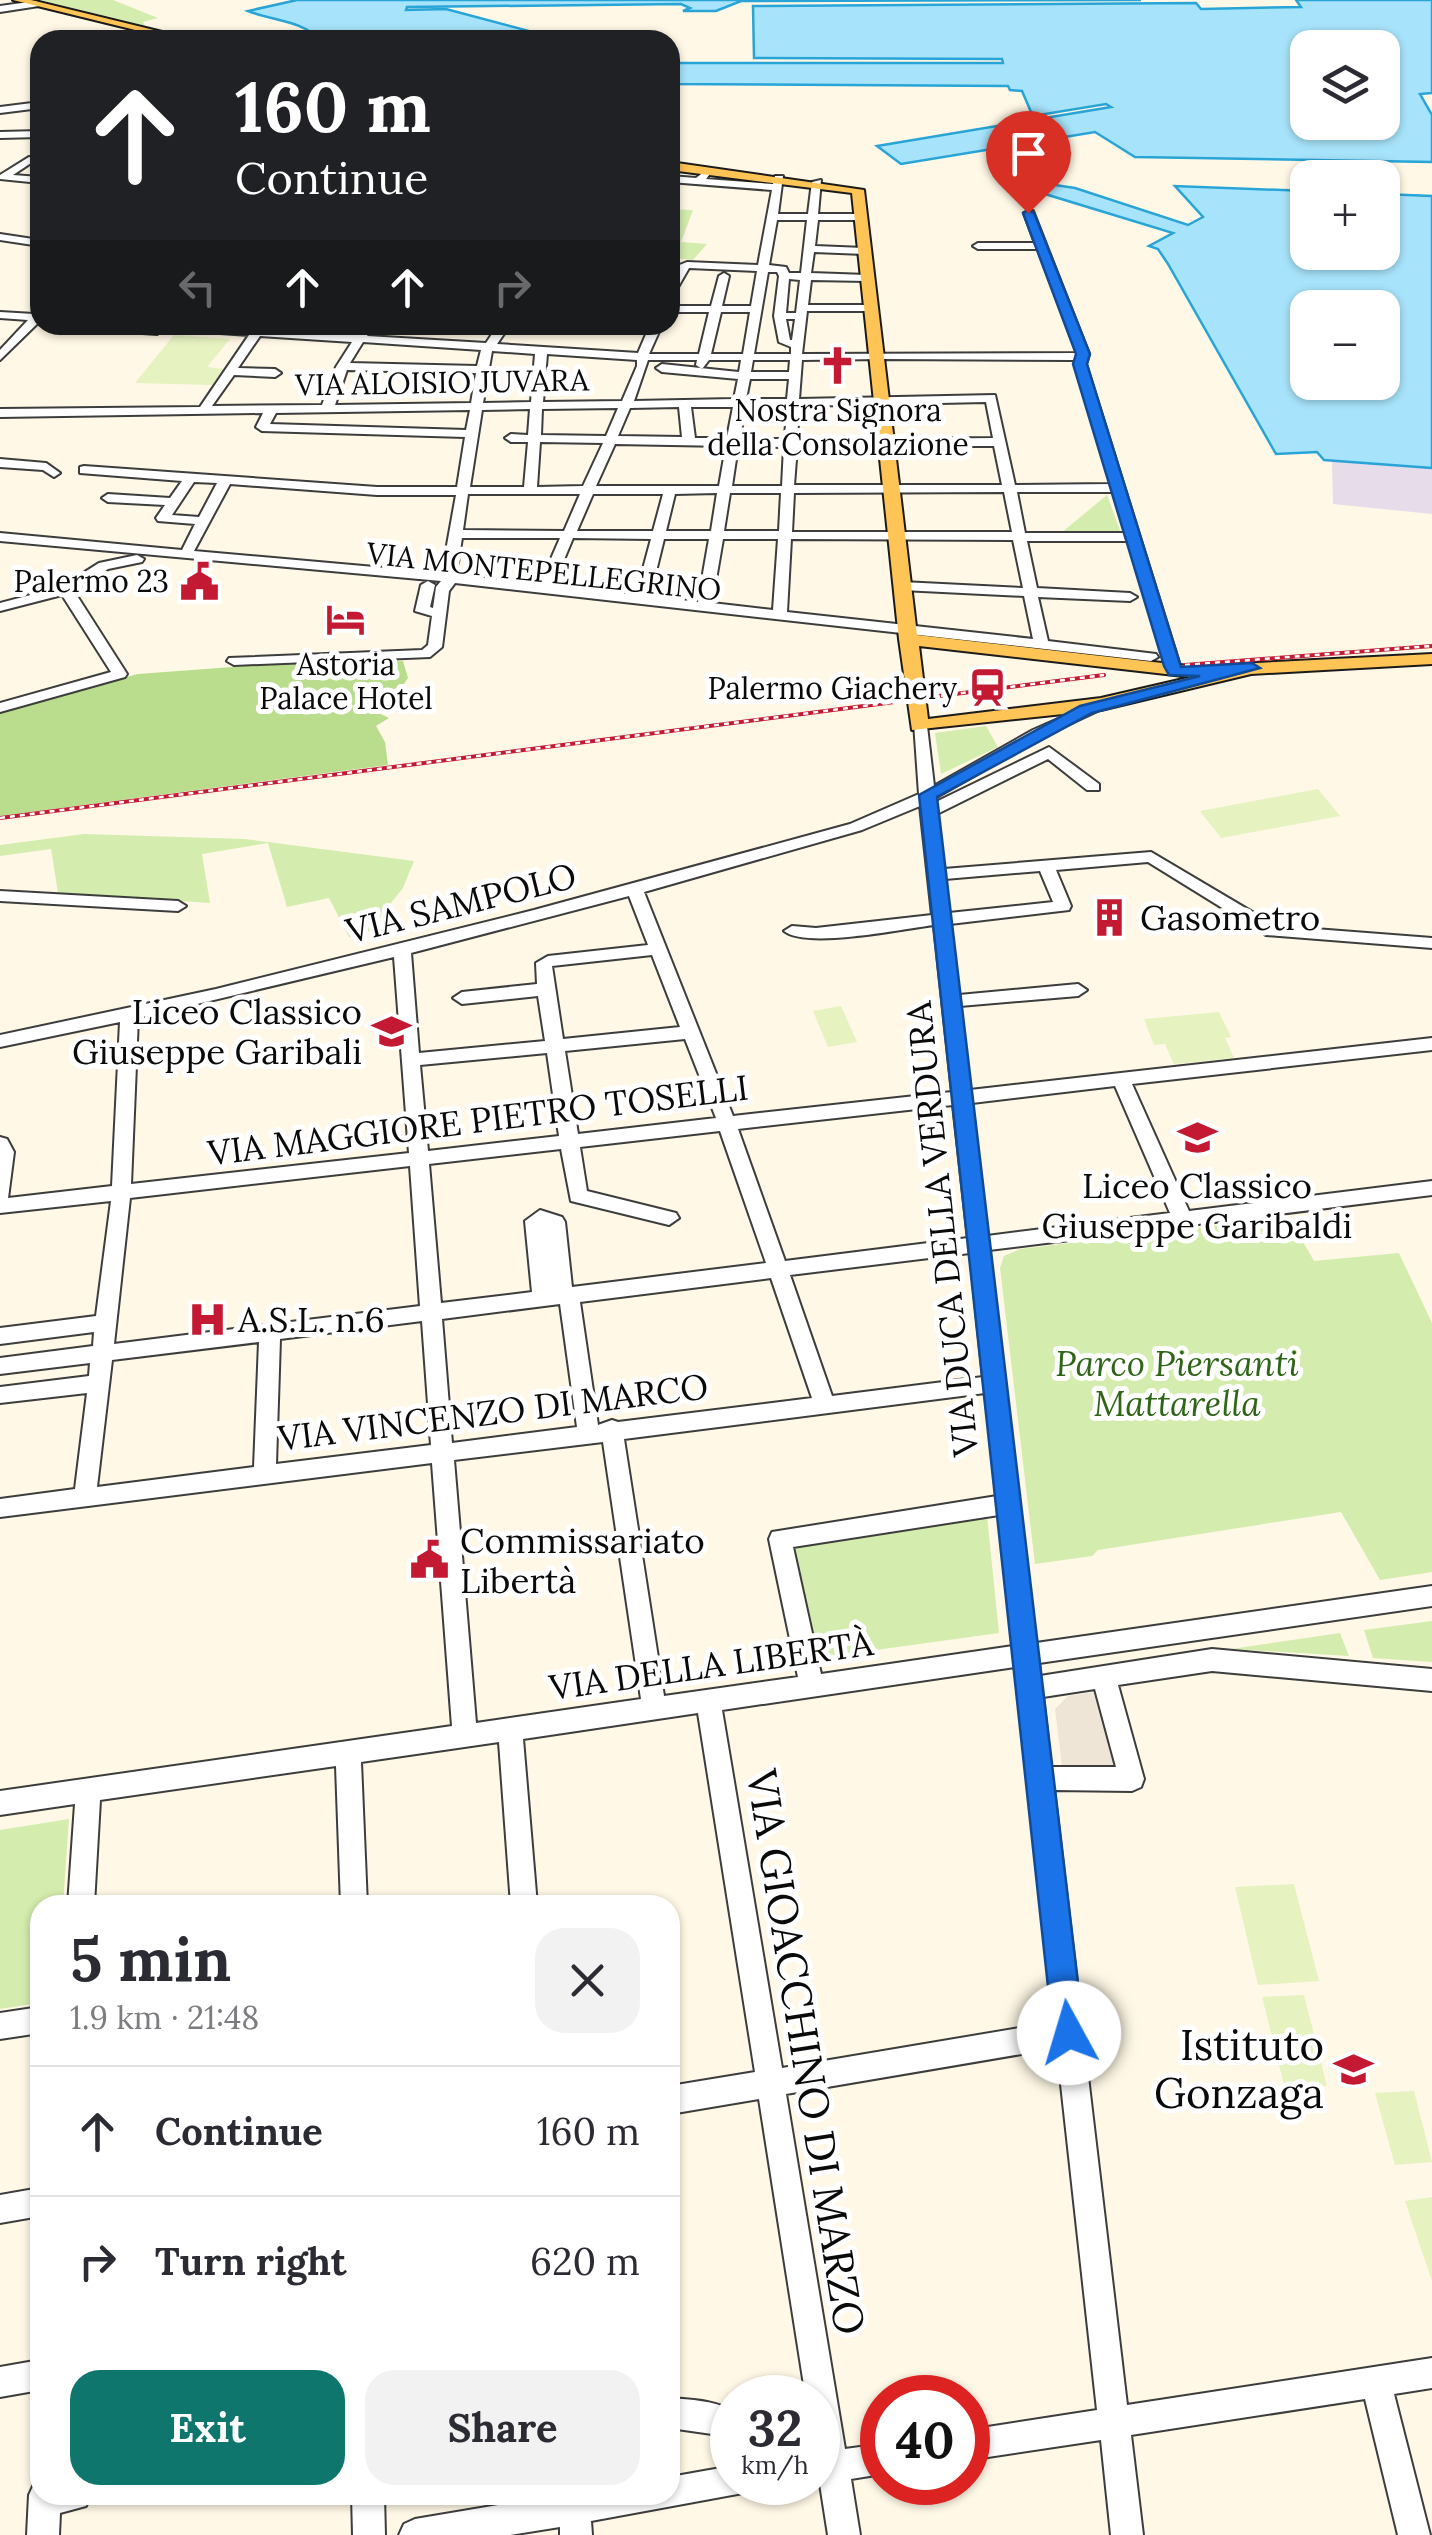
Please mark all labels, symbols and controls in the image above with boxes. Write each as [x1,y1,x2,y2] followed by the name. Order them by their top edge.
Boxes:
[1290,30,1400,400] map controls
[1290,30,1400,140] button: layers
[235,62,431,151] text: 160 m
[70,70,200,200] icon: ahead
[986,111,1071,214] pin
[1001,126,1056,181] icon: arrive
[235,149,428,206] text: Continue
[1290,160,1400,270] button: +
[170,260,225,315] icon: left
[275,260,330,315] icon: ahead
[380,260,435,315] icon: ahead
[485,260,540,315] icon: right
[1290,290,1400,400] button: −
[817,345,859,387] church icon: Nostra Signora della Consolazione
[294,360,590,404] street label: VIA ALOISIO JUVARA
[707,391,969,463] place label: Nostra Signora della Consolazione
[364,533,723,609] street label: VIA MONTEPELLEGRINO
[178,560,220,602] public building icon: Palermo 23
[14,562,169,600] place label: Palermo 23
[325,599,367,641] hotel icon: Astoria Palace Hotel
[259,645,433,717] place label: Astoria Palace Hotel
[966,667,1008,709] station icon: Palermo Giachery
[708,669,957,708] place label: Palermo Giachery
[340,853,581,954] street label: VIA SAMPOLO
[1140,895,1320,940] place label: Gasometro
[1089,896,1131,938] building icon: Gasometro
[72,989,362,1074] place label: Liceo Classico Giuseppe Garibali
[896,998,988,1460] street label: VIA DUCA DELLA VERDURA
[371,1010,413,1052] school or university icon: Liceo Classico Giuseppe Garibali
[204,1065,751,1176] street label: VIA MAGGIORE PIETRO TOSELLI
[1176,1117,1218,1159] school or university icon: Liceo Classico Giuseppe Garibaldi
[1042,1163,1352,1248] place label: Liceo Classico Giuseppe Garibaldi
[237,1297,385,1342] place label: A.S.L. n.6
[187,1298,229,1340] hospital icon: A.S.L. n.6
[1055,1341,1299,1426] park label: Parco Piersanti Mattarella
[274,1363,711,1461] street label: VIA VINCENZO DI MARCO
[460,1518,705,1603] place label: Commissariato Libertà
[409,1539,451,1581] public building icon: Commissariato Libertà
[545,1620,877,1710] street label: VIA DELLA LIBERTÀ
[735,1765,877,2338] street label: VIA GIOACCHINO DI MARZO
[70,1921,231,1997] text: 5 min
[535,1928,640,2033] button: close
[1017,1981,1121,2085] position arrow
[70,1997,259,2038] text: 1.9 km · 21:48
[1154,2018,1324,2120] place label: Istituto Gonzaga
[1333,2048,1375,2090] school or university icon: Istituto Gonzaga
[70,2104,125,2159] icon: ahead
[155,2107,323,2155] text: Continue
[537,2107,640,2155] text: 160 m
[70,2234,125,2289] icon: right
[155,2237,346,2285] text: Turn right
[530,2237,640,2285] text: 620 m
[70,2370,345,2485] button: Exit
[365,2370,640,2485] button: Share
[860,2375,990,2505] speed limit sign: 40
[748,2396,802,2460] text: 32
[741,2449,809,2481] text: km/h

